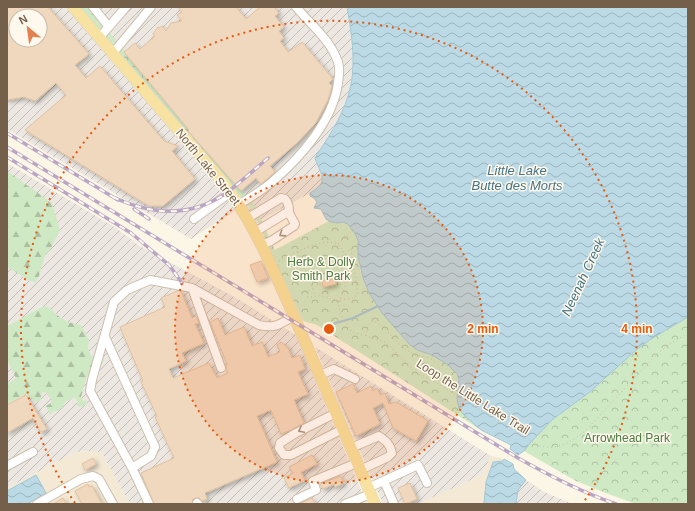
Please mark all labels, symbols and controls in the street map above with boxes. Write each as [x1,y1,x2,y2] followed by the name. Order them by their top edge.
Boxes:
[8,8,48,48] north arrow
[17,12,30,26] text: N
[173,126,243,208] street label: North Lake Street
[471,163,563,193] water label: Little Lake Butte des Morts
[280,229,287,236] one-way arrow
[558,234,608,318] water label: Neenah Creek
[287,255,355,283] park label: Herb & Dolly Smith Park
[322,322,336,336] centre of rings
[467,322,499,336] text: 2 min
[621,322,653,336] text: 4 min
[414,356,532,438] street label: Loop the Little Lake Trail
[298,426,305,433] one-way arrow
[584,431,671,445] park label: Arrowhead Park

